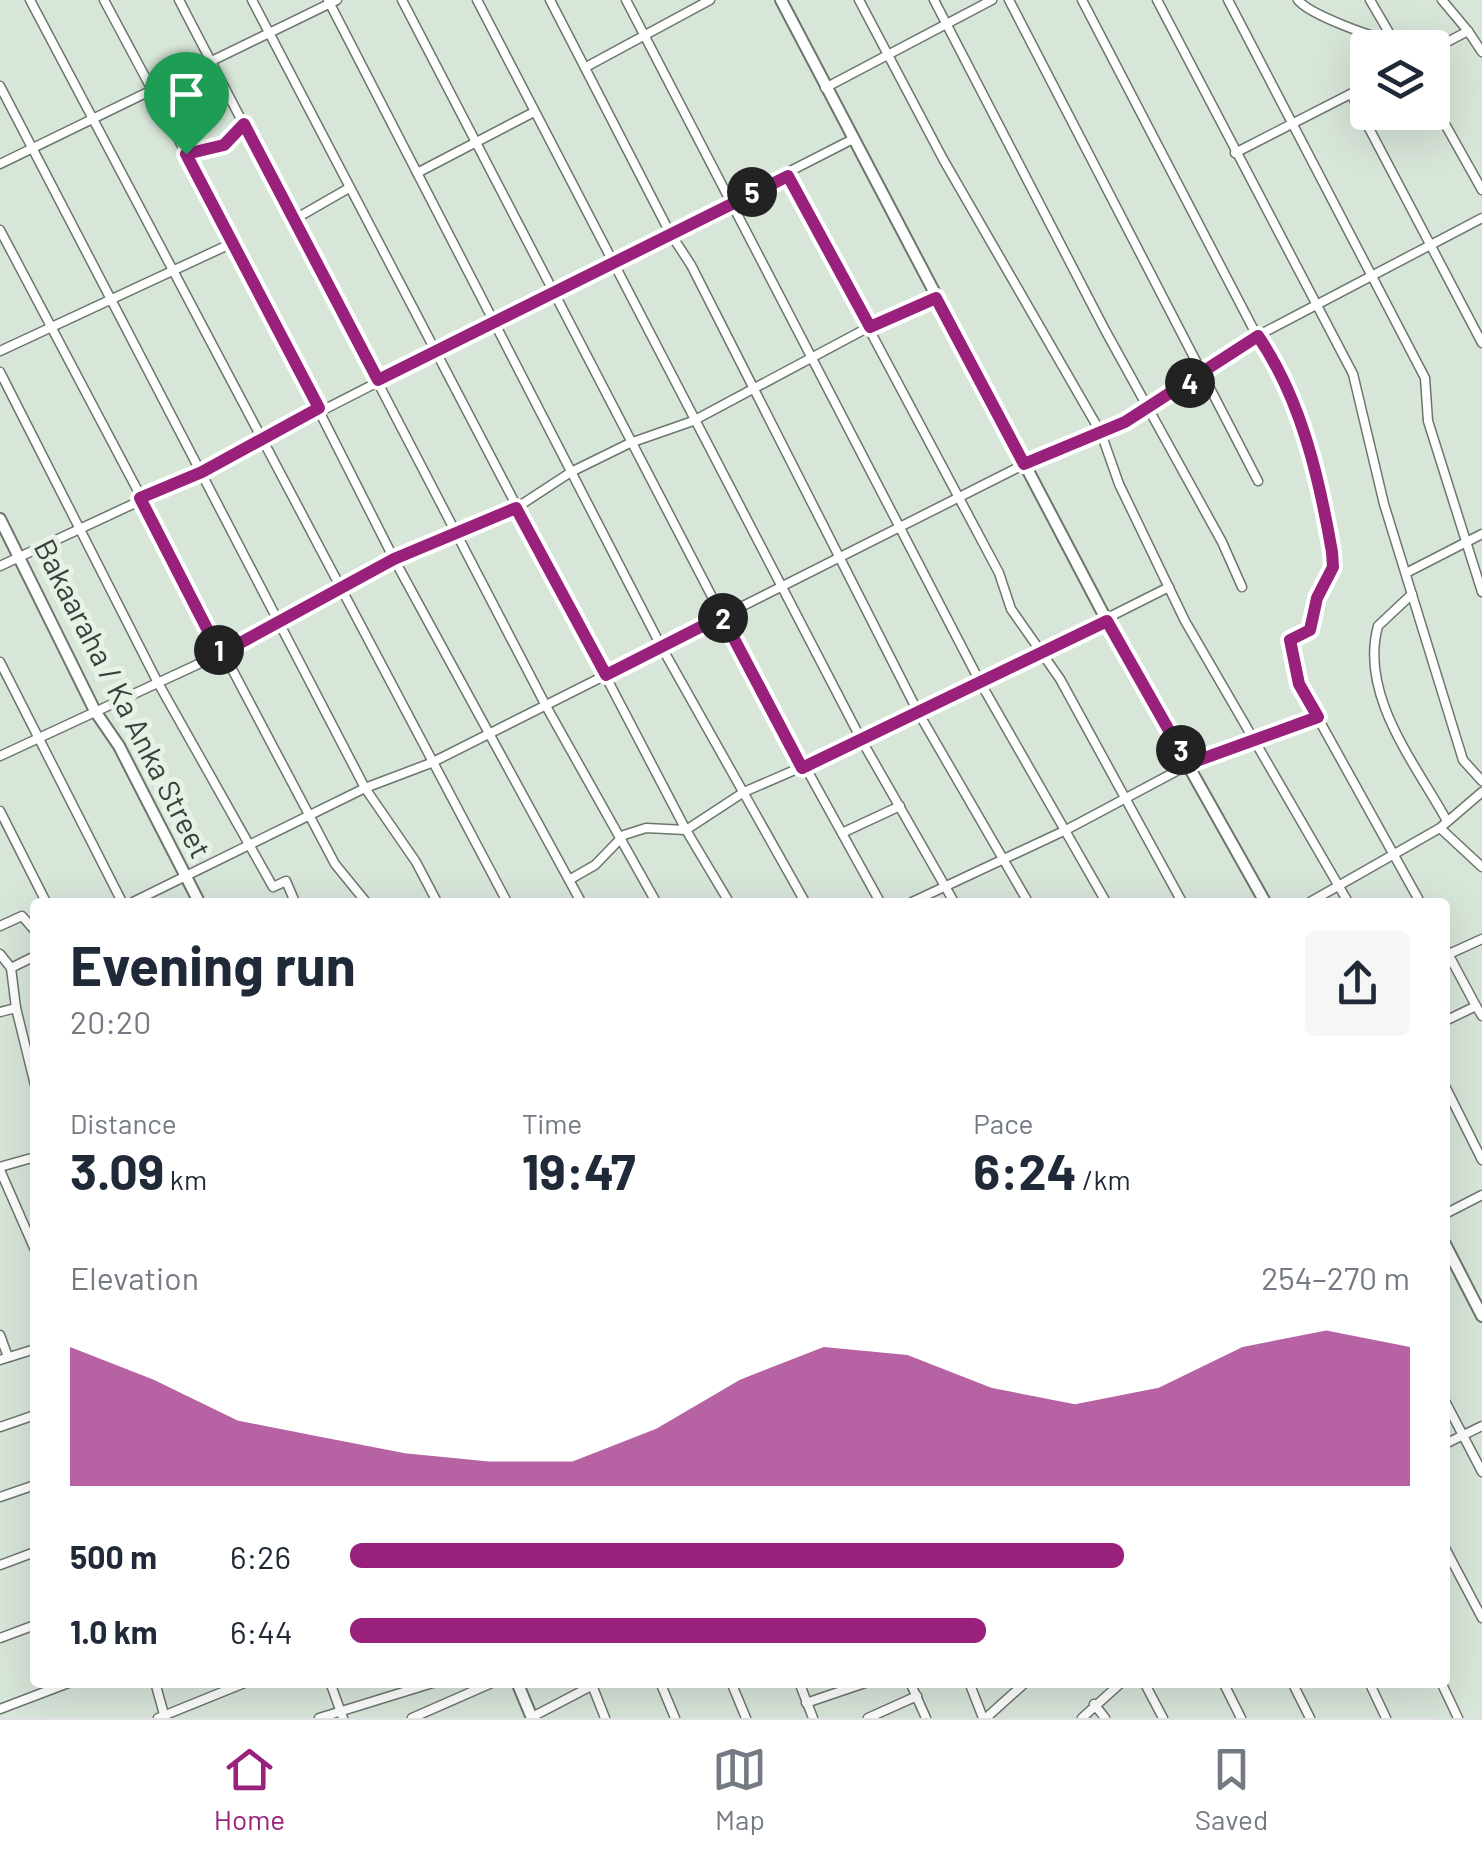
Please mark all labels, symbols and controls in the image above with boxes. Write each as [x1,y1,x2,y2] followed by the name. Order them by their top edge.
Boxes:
[1350,30,1450,130] map controls
[1350,30,1450,130] button: layers
[144,52,229,155] pin
[159,67,214,122] icon: arrive
[727,167,777,217] pin: 5
[744,175,760,209] text: 5
[1165,358,1215,408] pin: 4
[1182,366,1198,400] text: 4
[28,533,220,864] street label: Bakaaraha / Ka Anka Street
[698,593,748,643] pin: 2
[715,601,731,635] text: 2
[194,625,244,675] pin: 1
[214,633,224,667] text: 1
[1156,725,1206,775] pin: 3
[1173,733,1189,767] text: 3
[70,931,356,997] text: Evening run
[1305,931,1410,1036] button: share
[70,1002,151,1040] text: 20:20
[70,1106,177,1140] text: Distance
[522,1106,582,1140] text: Time
[973,1106,1034,1140] text: Pace
[70,1140,164,1200] text: 3.09
[522,1140,636,1200] text: 19:47
[973,1140,1077,1200] text: 6:24
[164,1162,207,1196] text: km
[1077,1162,1131,1196] text: /km
[70,1258,199,1296] text: Elevation
[1261,1258,1410,1296] text: 254–270 m
[70,1537,157,1575] text: 500 m
[230,1537,291,1575] text: 6:26
[70,1612,158,1650] text: 1.0 km
[230,1612,293,1650] text: 6:44
[214,1742,285,1836] tab: Home
[712,1742,767,1836] tab: Map
[1195,1742,1268,1836] tab: Saved

